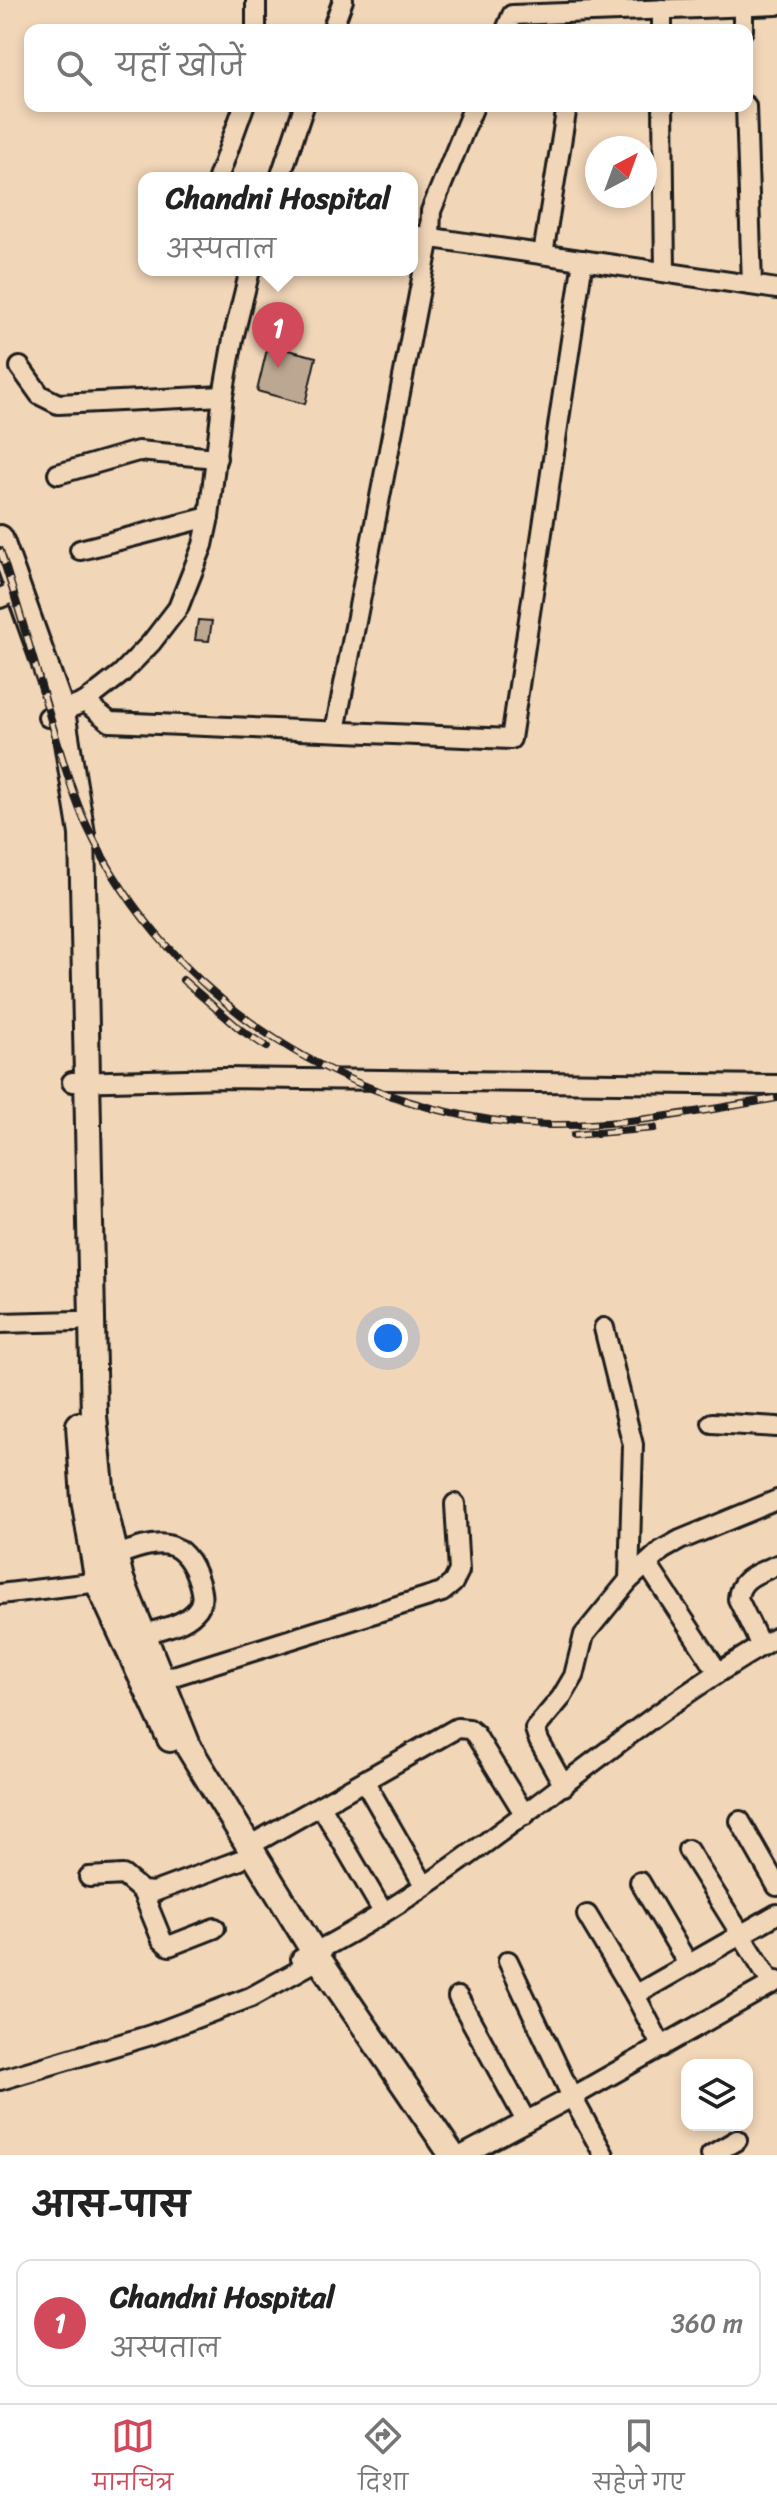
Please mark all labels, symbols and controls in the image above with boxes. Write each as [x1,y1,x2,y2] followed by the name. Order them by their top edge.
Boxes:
[24,24,753,112] search box
[116,39,245,93] text: यहाँ खोजें
[52,46,96,90] icon: search
[585,136,657,208] north arrow
[166,171,390,225] text: Chandni Hospital
[138,172,418,276] popup
[166,226,276,272] text: अस्पताल
[252,302,304,368] pin: 1
[368,1318,408,1358] your location
[681,2059,753,2131] map controls
[681,2059,753,2131] button: layers
[32,2175,190,2235] text: आस-पास
[110,2270,334,2324] text: Chandni Hospital
[54,2300,66,2346] text: 1
[671,2300,743,2346] text: 360 m
[110,2325,220,2371] text: अस्पताल
[92,2414,173,2507] tab: मानचित्र
[358,2414,408,2507] tab: दिशा
[593,2414,685,2507] tab: सहेजे गए

